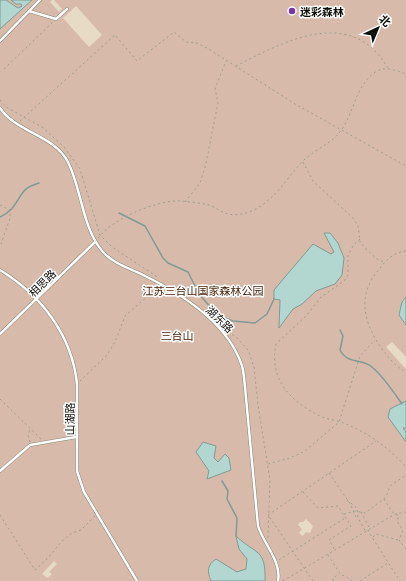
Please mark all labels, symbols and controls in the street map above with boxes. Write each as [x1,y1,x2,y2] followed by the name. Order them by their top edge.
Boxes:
[300,5,344,18] place label: 迷彩森林
[287,6,297,16] marker: 迷彩森林
[358,8,398,48] north arrow
[377,12,394,29] text: 北
[26,267,58,299] street label: 相思路
[143,284,264,297] park label: 江苏三台山国家森林公园
[204,303,236,335] street label: 湖东路
[161,329,194,342] park label: 三台山
[63,403,76,436] street label: 山湖路

